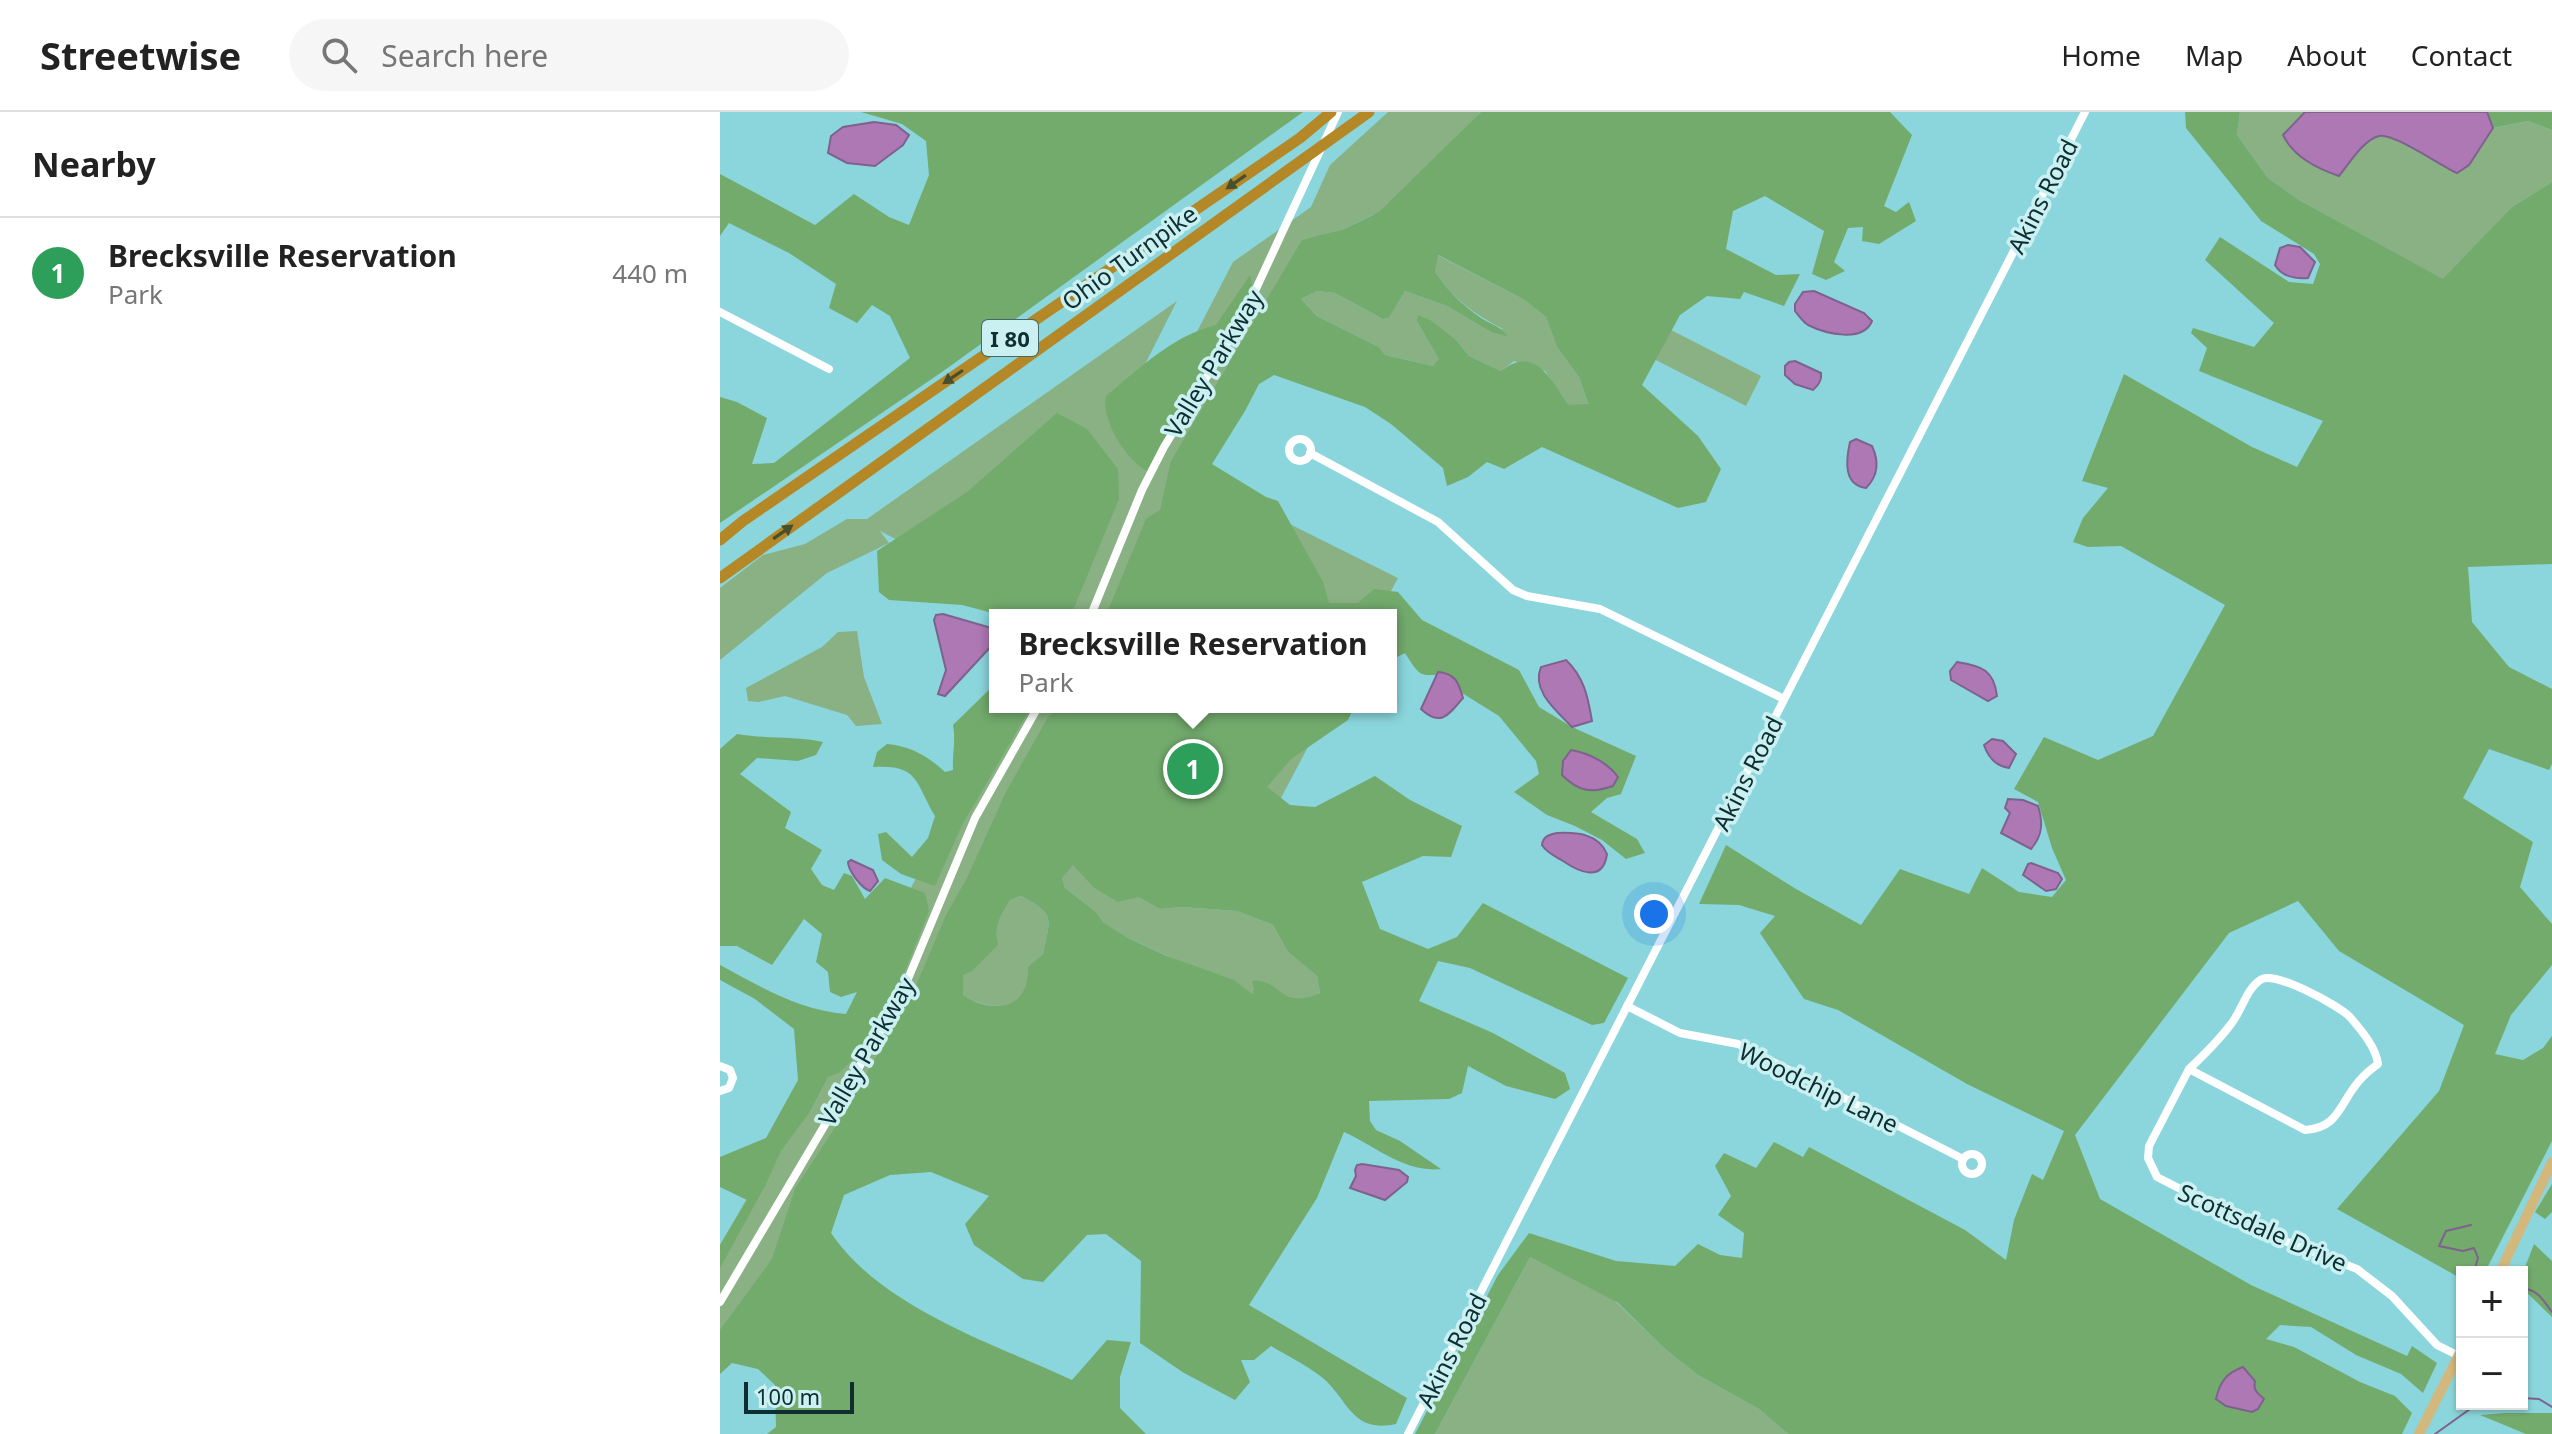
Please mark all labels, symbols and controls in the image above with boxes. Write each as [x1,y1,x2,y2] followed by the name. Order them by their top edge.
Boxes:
[289,19,849,91] search box
[40,29,241,81] text: Streetwise
[317,33,361,77] icon: search
[381,35,548,76] text: Search here
[2061,36,2141,74] text: Home
[2185,36,2243,74] text: Map
[2287,36,2367,74] text: About
[2411,36,2512,74] text: Contact
[1999,133,2085,259] street label: Akins Road
[32,141,156,187] text: Nearby
[1226,174,1247,189] one-way arrow
[1055,197,1203,317] street label: Ohio Turnpike
[108,235,457,276] text: Brecksville Reservation
[51,255,65,291] text: 1
[612,255,688,291] text: 440 m
[108,276,163,312] text: Park
[1156,282,1270,443] street label: Valley Parkway
[982,320,1038,356] road number: I 80
[942,369,964,384] one-way arrow
[772,524,793,540] one-way arrow
[989,609,1397,713] popup
[1019,623,1367,664] text: Brecksville Reservation
[1019,664,1074,700] text: Park
[1704,710,1790,836] street label: Akins Road
[1167,739,1219,799] pin: 1
[1634,894,1674,934] your location
[810,970,922,1131] street label: Valley Parkway
[1734,1034,1904,1140] street label: Woodchip Lane
[2173,1175,2353,1279] street label: Scottsdale Drive
[2456,1266,2528,1410] map controls
[2456,1266,2528,1338] button: +
[1408,1287,1494,1413] street label: Akins Road
[2456,1338,2528,1410] button: −
[744,1378,854,1414] scale bar
[756,1381,820,1411] text: 100 m

